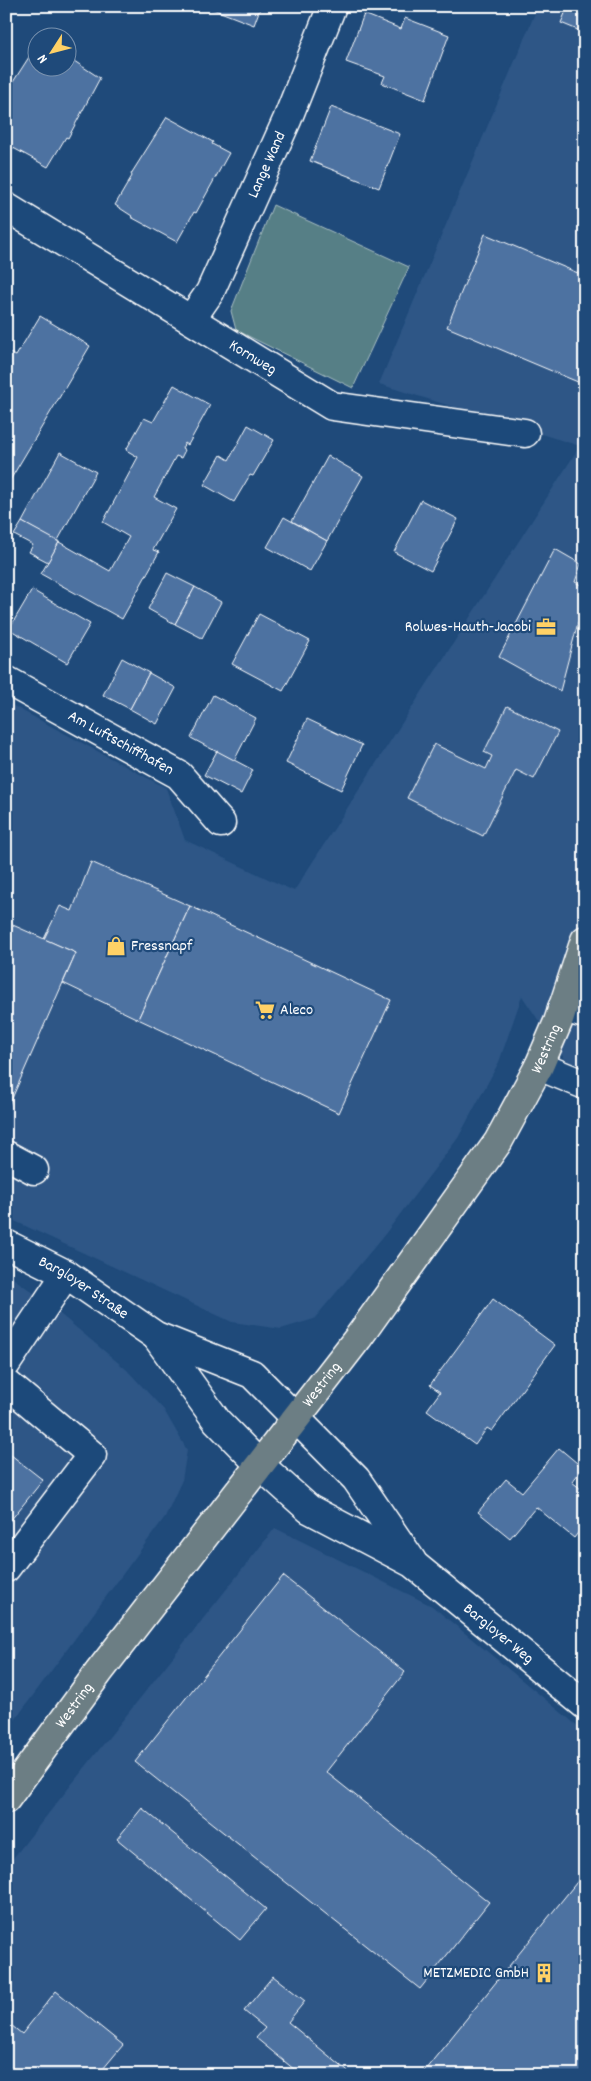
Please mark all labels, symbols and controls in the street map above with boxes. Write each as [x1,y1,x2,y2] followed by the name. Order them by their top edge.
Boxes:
[28,28,78,78] north arrow
[33,50,53,67] text: N
[242,128,292,202] street label: Lange Wand
[224,334,281,381] street label: Kornweg
[405,616,531,639] place label: Rolwes-Hauth-Jacobi
[535,616,557,638] office icon: Rolwes-Hauth-Jacobi
[64,705,178,781] street label: Am Luftschiffhafen
[105,935,127,957] shop icon: Fressnapf
[131,935,193,958] place label: Fressnapf
[254,999,276,1021] supermarket icon: Aleco
[280,999,313,1022] place label: Aleco
[525,1020,567,1078] street label: Westring
[34,1250,133,1325] street label: Bargloyer Straße
[297,1357,347,1412] street label: Westring
[458,1598,539,1670] street label: Bargloyer Weg
[50,1678,99,1733] street label: Westring
[423,1962,529,1985] place label: METZMEDIC GmbH
[533,1962,555,1984] building icon: METZMEDIC GmbH

